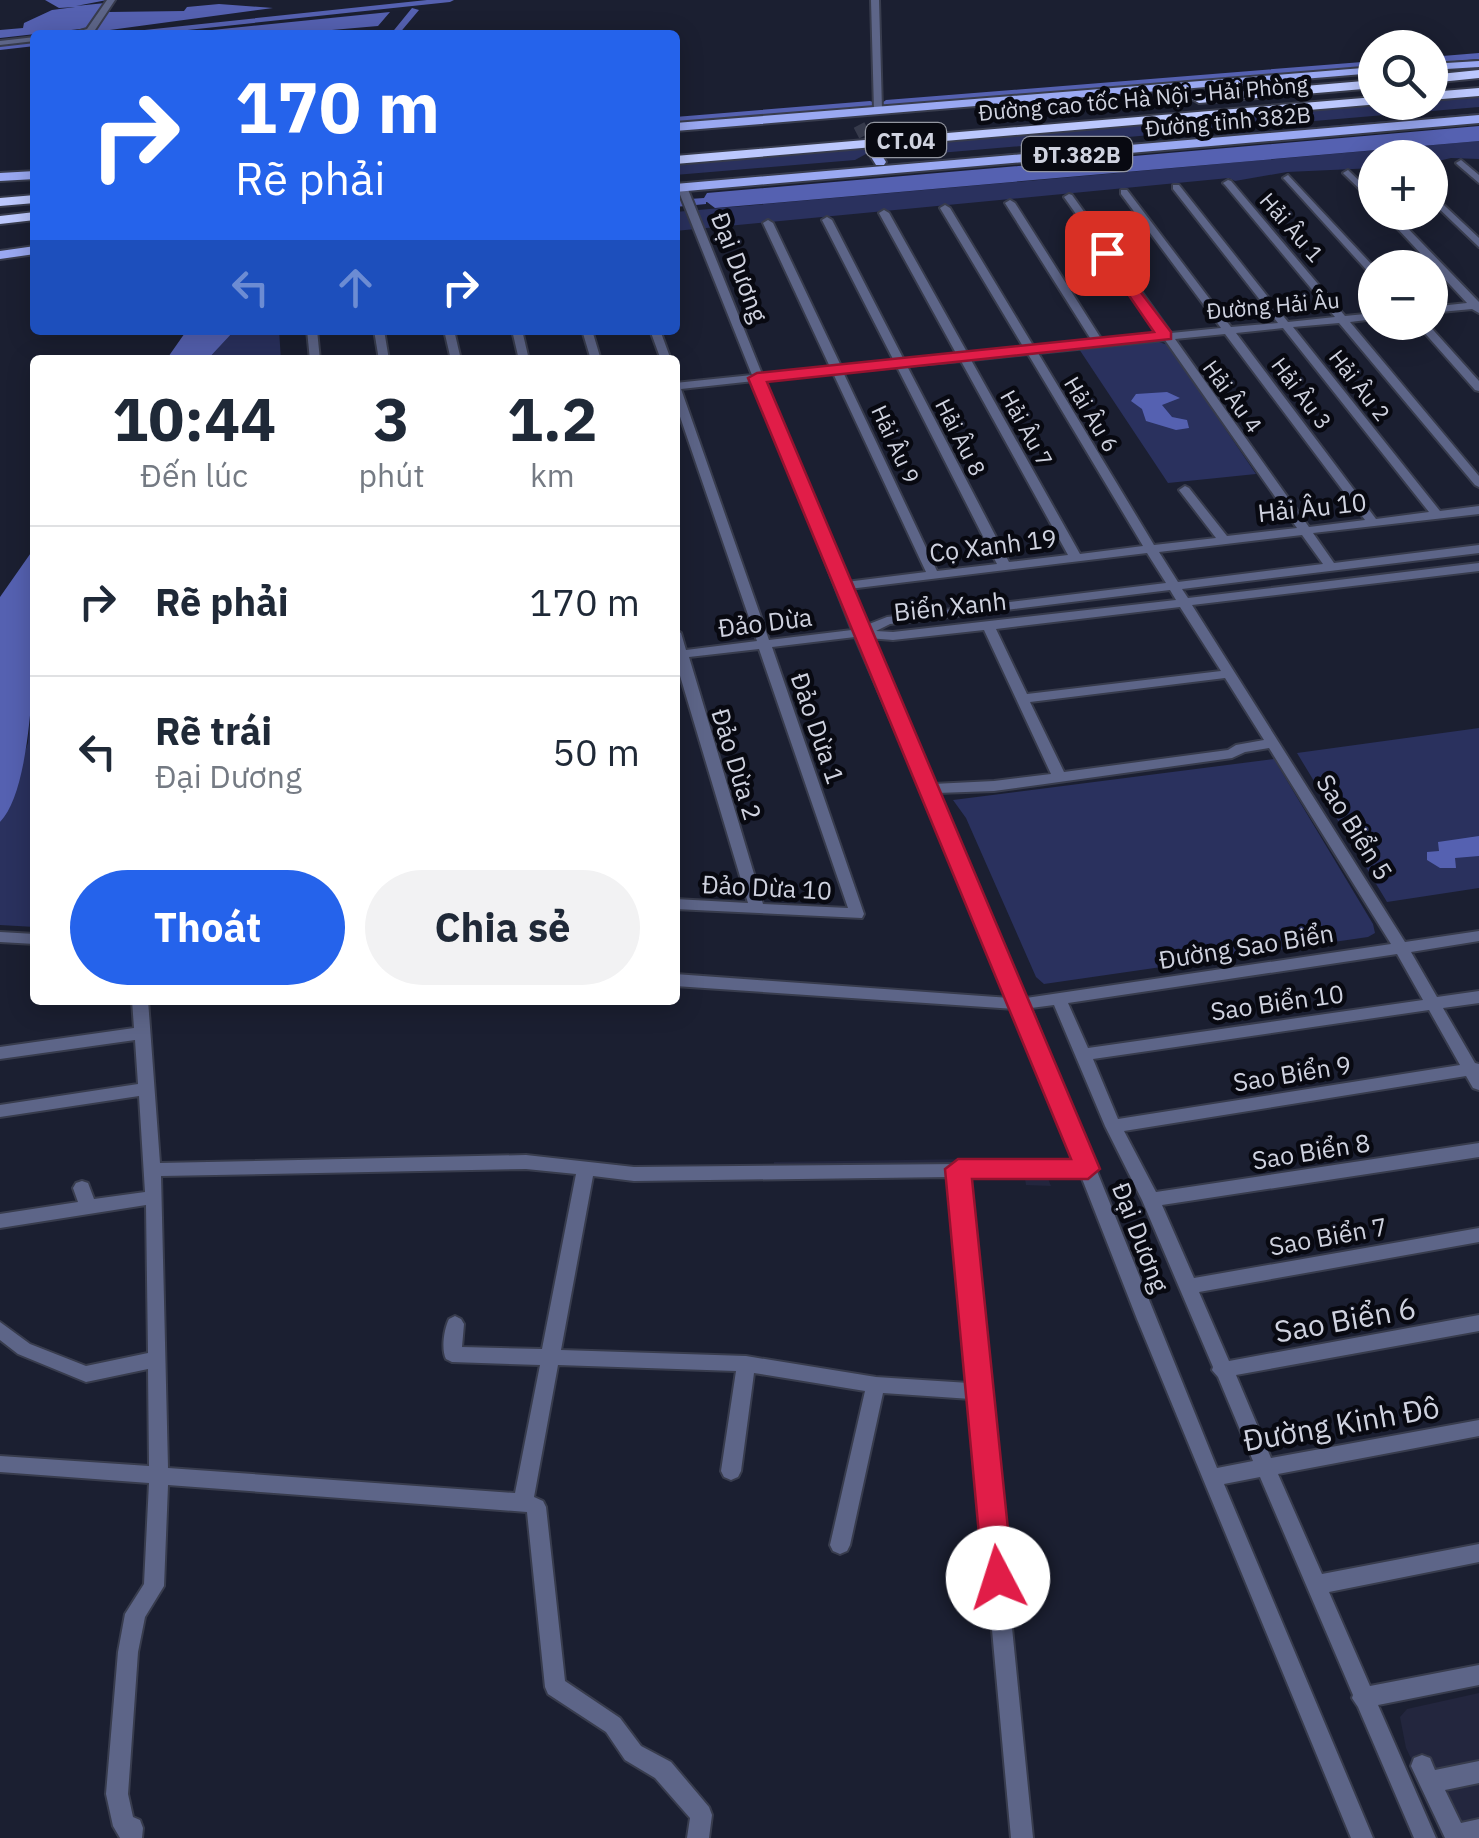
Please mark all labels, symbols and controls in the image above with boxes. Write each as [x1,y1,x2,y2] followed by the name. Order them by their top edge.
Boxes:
[1358,30,1448,340] map controls
[1358,30,1448,120] button: search
[235,61,440,152] text: 170 m
[977,69,1309,127] street label: Đường cao tốc Hà Nội - Hải Phòng
[70,70,200,200] icon: right
[1144,99,1312,143] street label: Đường tỉnh 382B
[866,123,946,157] road number: CT.04
[1022,137,1132,171] road number: ĐT.382B
[1358,140,1448,230] button: +
[235,149,385,207] text: Rẽ phải
[1254,186,1330,268] street label: Hải Âu 1
[704,208,776,326] street label: Đại Dương
[1065,211,1150,296] pin
[1080,226,1135,281] icon: arrive
[1358,250,1448,340] button: −
[223,260,278,315] icon: left
[328,260,383,315] icon: ahead
[433,260,488,315] icon: right
[1205,285,1341,325] street label: Đường Hải Âu
[1323,343,1397,427] street label: Hải Âu 2
[1265,351,1339,435] street label: Hải Âu 3
[1197,354,1269,438] street label: Hải Âu 4
[1058,371,1126,457] street label: Hải Âu 6
[112,379,276,458] text: 10:44
[374,379,410,458] text: 3
[507,379,598,458] text: 1.2
[994,385,1060,471] street label: Hải Âu 7
[929,393,993,481] street label: Hải Âu 8
[865,400,927,488] street label: Hải Âu 9
[140,454,248,496] text: Đến lúc
[359,454,425,496] text: phút
[530,454,575,496] text: km
[1256,485,1368,529] street label: Hải Âu 10
[927,521,1059,569] street label: Cọ Xanh 19
[70,574,125,629] icon: right
[155,577,289,626] text: Rẽ phải
[529,577,640,626] text: 170 m
[892,584,1008,628] street label: Biển Xanh
[716,600,814,644] street label: Đảo Dừa
[784,668,852,788] street label: Đảo Dừa 1
[704,704,770,824] street label: Đảo Dừa 2
[155,706,272,755] text: Rẽ trái
[70,724,125,779] icon: left
[552,727,640,776] text: 50 m
[155,755,302,797] text: Đại Dương
[1309,768,1401,886] street label: Sao Biển 5
[701,867,833,907] street label: Đảo Dừa 10
[70,870,345,985] button: Thoát
[365,870,640,985] button: Chia sẻ
[1156,916,1336,976] street label: Đường Sao Biển
[1208,976,1346,1028] street label: Sao Biển 10
[1231,1047,1353,1099] street label: Sao Biển 9
[1250,1125,1372,1177] street label: Sao Biển 8
[1105,1178,1177,1296] street label: Đại Dương
[1266,1209,1390,1263] street label: Sao Biển 7
[1271,1287,1419,1351] street label: Sao Biển 6
[1240,1387,1442,1459] street label: Đường Kinh Đô
[946,1526,1050,1630] position arrow

